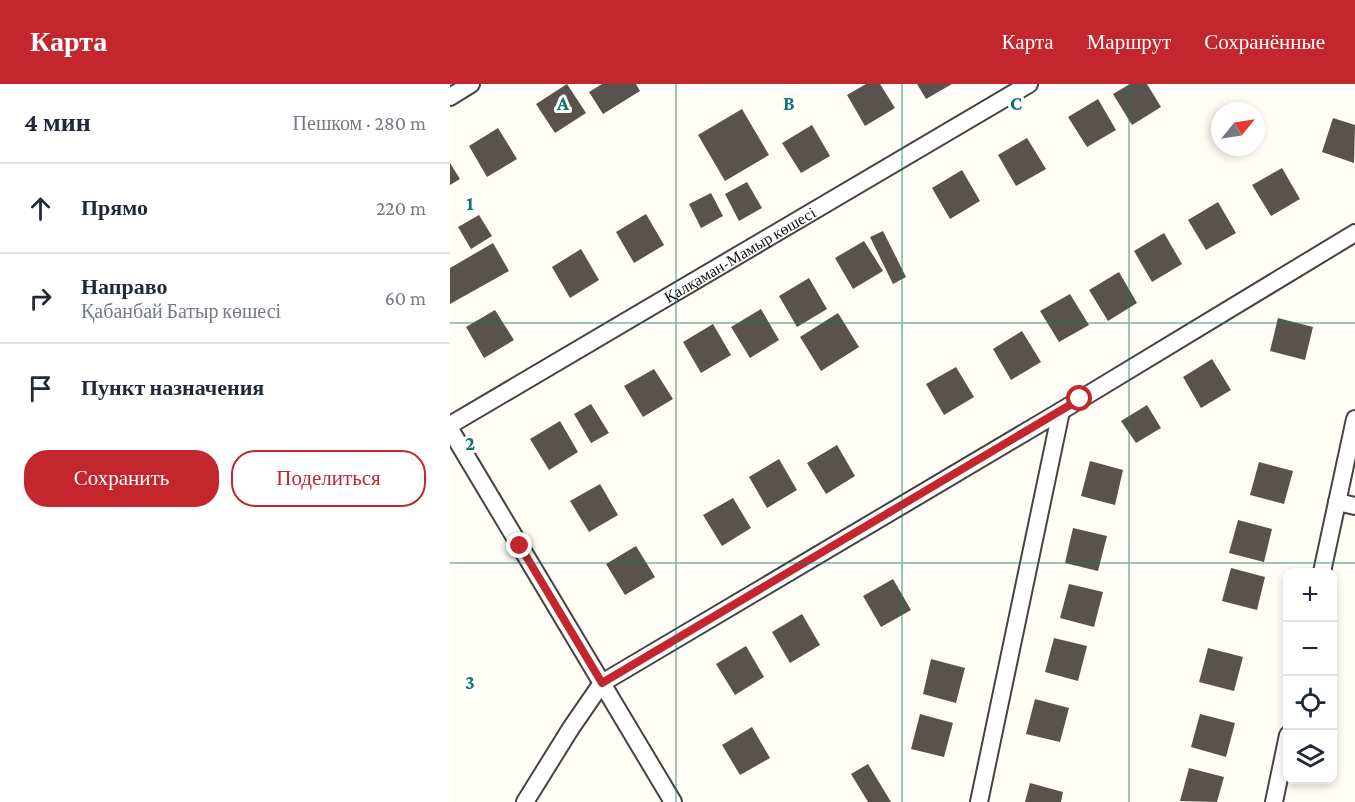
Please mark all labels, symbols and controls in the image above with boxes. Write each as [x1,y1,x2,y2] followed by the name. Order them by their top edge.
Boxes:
[30,26,107,57] text: Карта
[1002,30,1054,54] text: Карта
[1087,30,1171,54] text: Маршрут
[1204,30,1325,54] text: Сохранённые
[556,92,570,114] text: A
[783,92,795,114] text: B
[1010,92,1022,114] text: C
[1211,102,1265,156] north arrow
[24,108,91,137] text: 4 мин
[293,112,426,134] text: Пешком · 280 m
[24,192,57,225] icon: ahead
[466,192,474,214] text: 1
[81,195,148,220] text: Прямо
[376,197,426,219] text: 220 m
[661,203,819,306] street label: Қалқаман-Мамыр көшесі
[81,274,167,299] text: Направо
[24,282,57,315] icon: right
[385,287,426,309] text: 60 m
[81,300,281,322] text: Қабанбай Батыр көшесі
[24,372,57,405] icon: arrive
[81,375,264,400] text: Пункт назначения
[1066,385,1092,411] route start
[465,432,475,454] text: 2
[24,450,219,507] button: Сохранить
[231,450,426,507] button: Поделиться
[506,532,532,558] route end
[1283,568,1337,784] map controls
[1283,568,1337,622] button: +
[1283,622,1337,676] button: −
[465,671,475,693] text: 3
[1283,676,1337,730] button: locate
[1283,730,1337,784] button: layers

